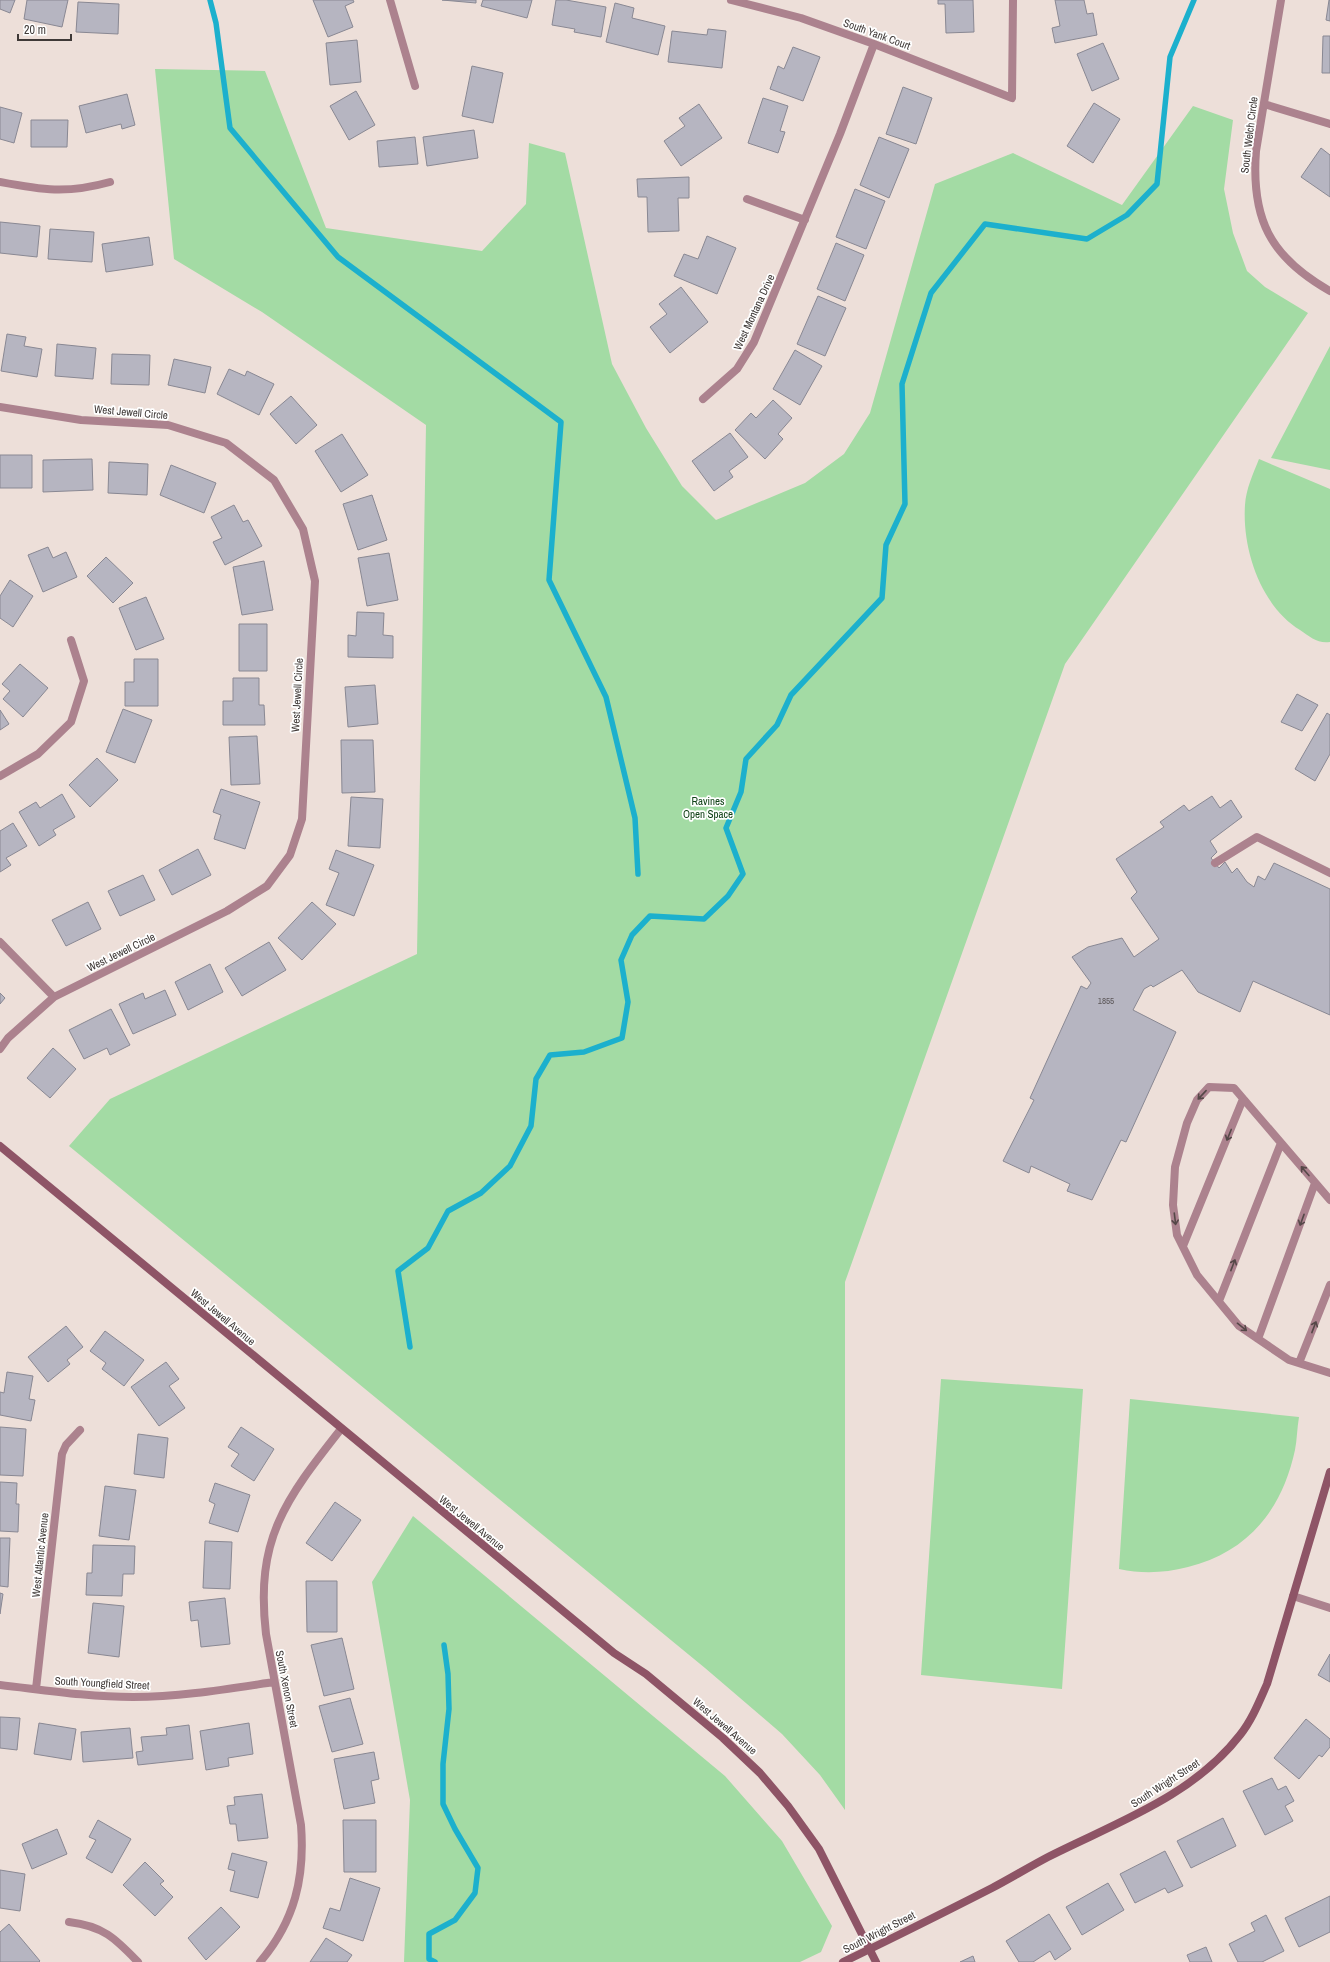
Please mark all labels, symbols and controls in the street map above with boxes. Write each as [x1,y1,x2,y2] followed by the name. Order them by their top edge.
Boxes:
[842,15,913,53] street label: South Yank Court
[18,16,71,42] scale bar
[24,22,46,38] text: 20 m
[1237,96,1261,174] street label: South Welch Circle
[730,272,778,352] street label: West Montana Drive
[94,402,168,422] street label: West Jewell Circle
[288,658,306,732] street label: West Jewell Circle
[683,794,733,821] park label: Ravines Open Space
[85,929,157,975] street label: West Jewell Circle
[1098,995,1114,1007] house number: 1855
[1197,1090,1207,1100] one-way arrow
[1224,1128,1232,1140] one-way arrow
[1300,1165,1309,1176] one-way arrow
[1171,1212,1179,1225] one-way arrow
[1297,1213,1305,1225] one-way arrow
[1230,1260,1238,1272] one-way arrow
[188,1286,258,1348] street label: West Jewell Avenue
[1310,1321,1318,1333] one-way arrow
[1237,1323,1248,1332] one-way arrow
[436,1492,508,1554] street label: West Jewell Avenue
[29,1512,51,1598] street label: West Atlantic Avenue
[273,1649,301,1729] street label: South Xenon Street
[54,1674,150,1692] street label: South Youngfield Street
[690,1694,760,1758] street label: West Jewell Avenue
[1128,1755,1202,1810] street label: South Wright Street
[841,1908,918,1956] street label: South Wright Street

